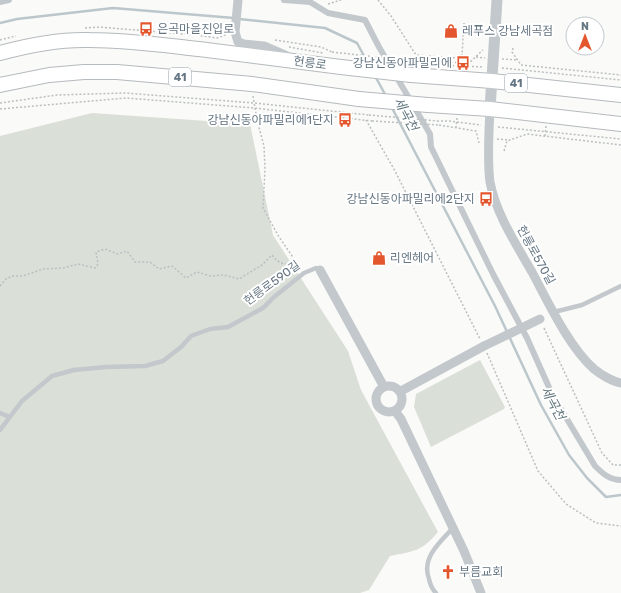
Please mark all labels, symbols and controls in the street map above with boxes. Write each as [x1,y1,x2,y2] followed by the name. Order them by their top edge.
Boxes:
[565,16,605,56] north arrow
[581,20,589,33] text: N
[138,21,154,37] bus stop icon: 은곡마을진입로
[157,22,234,36] place label: 은곡마을진입로
[443,23,459,39] shop icon: 레푸스 강남세곡점
[462,24,553,38] place label: 레푸스 강남세곡점
[293,54,327,72] street label: 헌릉로
[455,55,471,71] bus stop icon: 강남신동아파밀리에
[353,56,452,70] place label: 강남신동아파밀리에
[169,68,191,86] road number: 41
[505,74,527,92] road number: 41
[391,95,422,134] water label: 세곡천
[337,112,353,128] bus stop icon: 강남신동아파밀리에1단지
[207,113,334,127] place label: 강남신동아파밀리에1단지
[478,191,494,207] bus stop icon: 강남신동아파밀리에2단지
[347,192,475,206] place label: 강남신동아파밀리에2단지
[514,223,558,287] street label: 헌릉로570길
[371,250,387,266] shop icon: 리엔헤어
[390,251,434,265] place label: 리엔헤어
[241,258,303,308] street label: 헌릉로590길
[538,384,569,423] water label: 세곡천
[440,564,456,580] church icon: 부름교회
[459,565,503,579] place label: 부름교회

